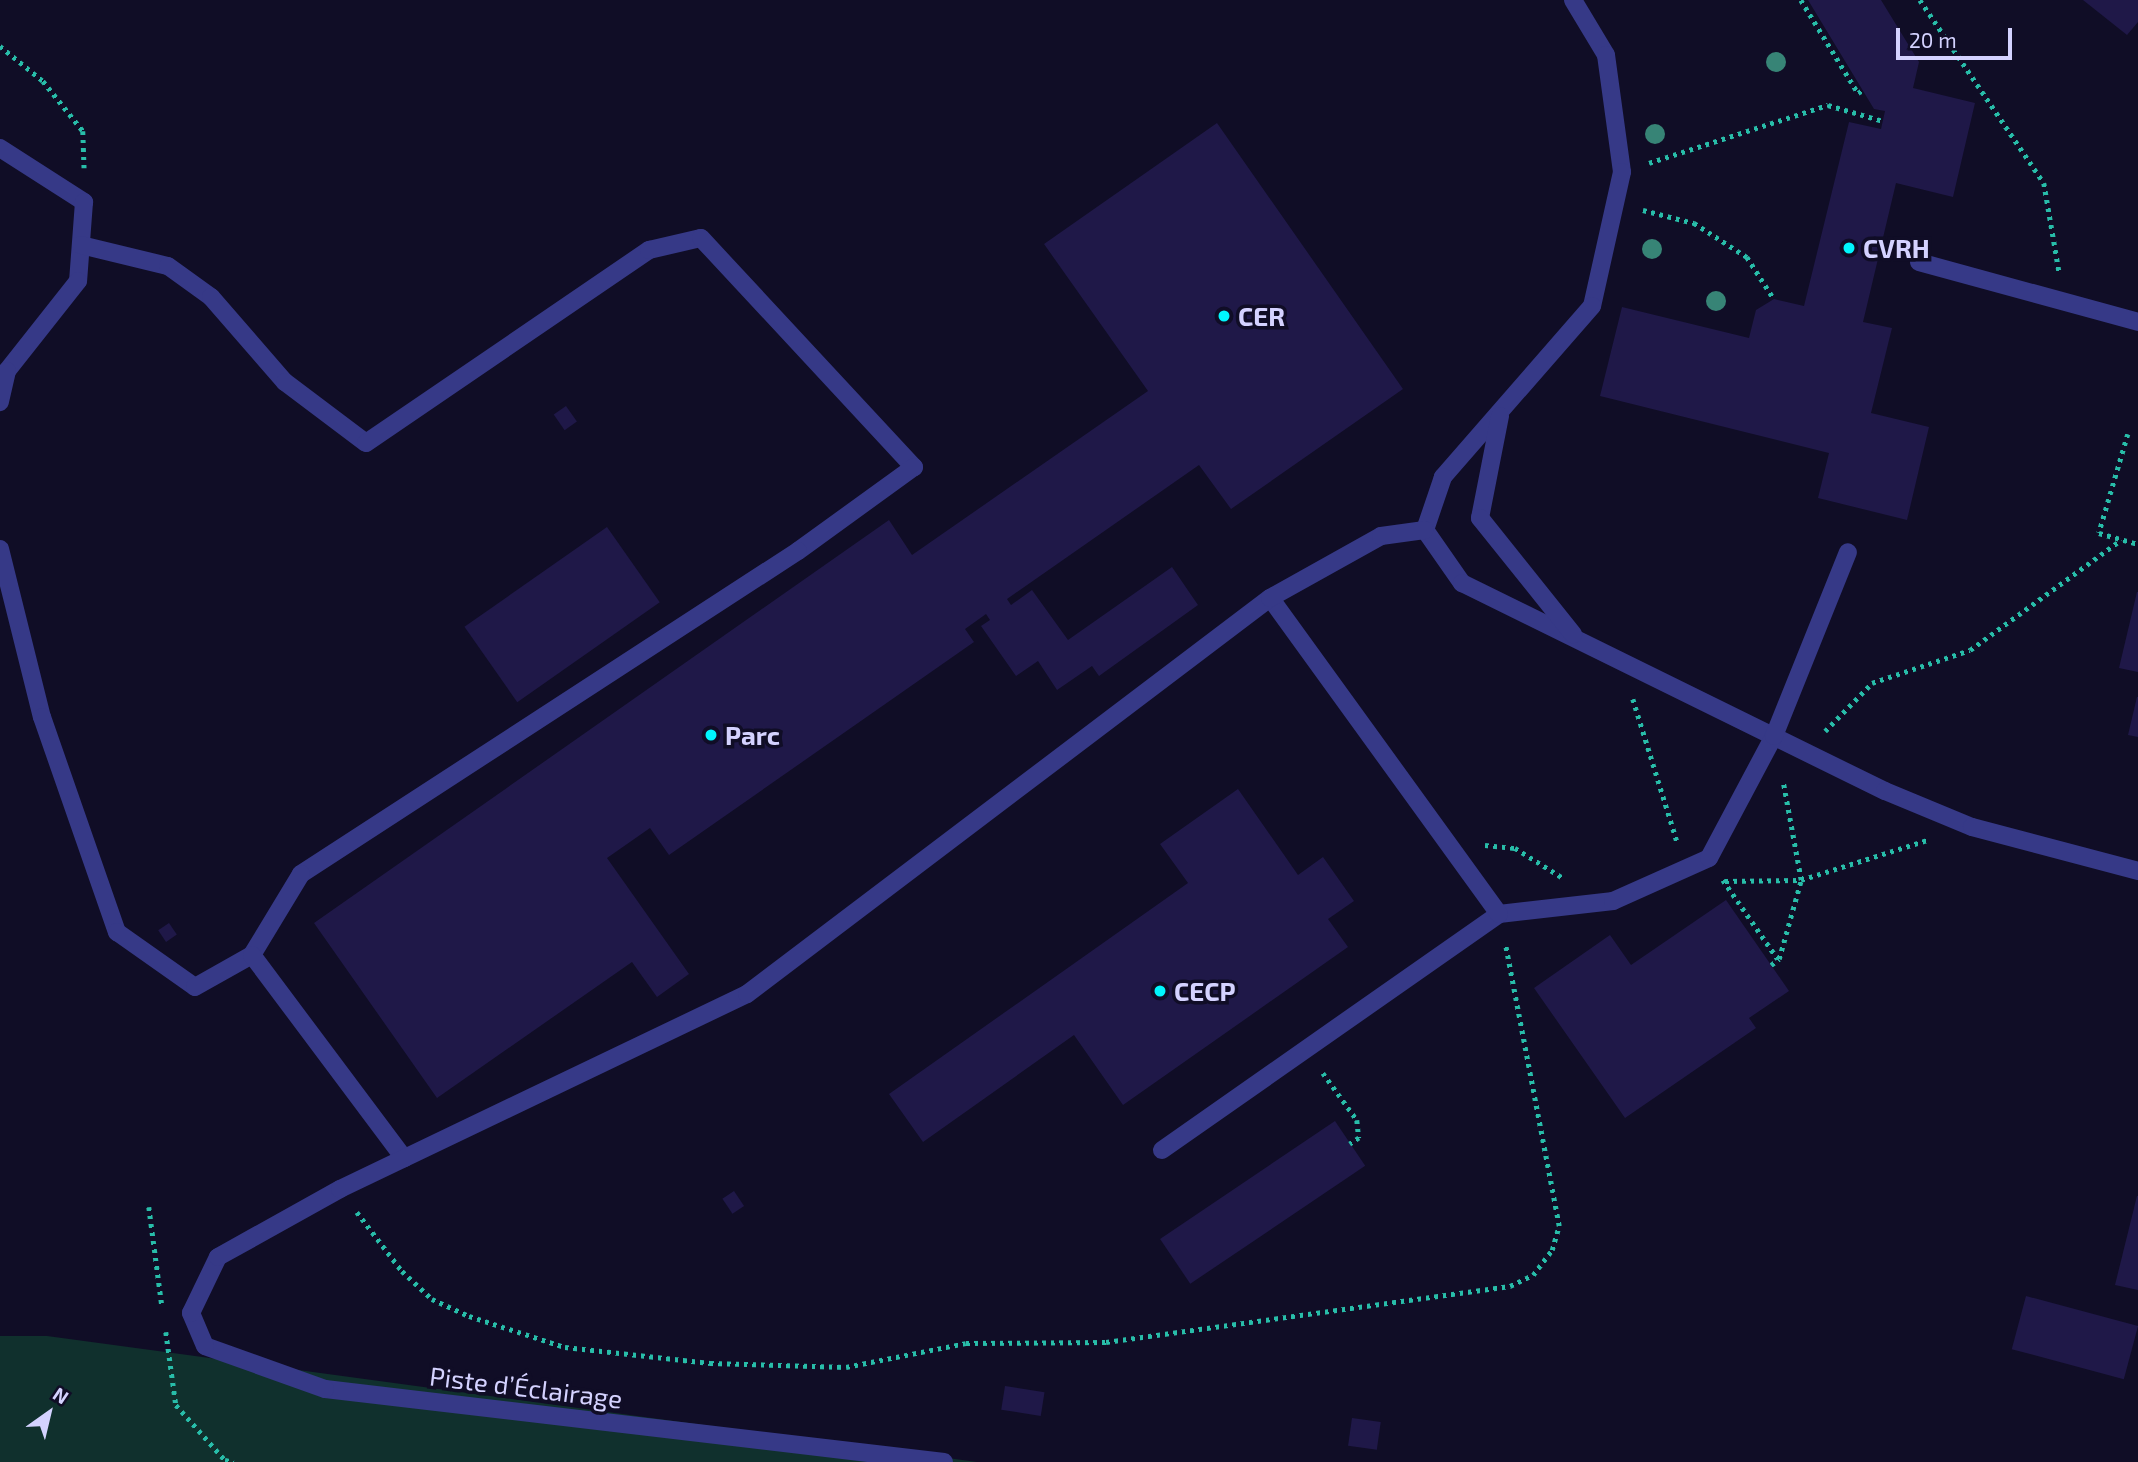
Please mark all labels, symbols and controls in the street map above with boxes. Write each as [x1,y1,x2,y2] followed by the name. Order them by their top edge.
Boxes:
[1900,14,2016,58] scale bar
[1909,27,1957,52] text: 20 m
[1863,232,1930,264] place label: CVRH
[1841,240,1857,256] marker: CVRH
[1238,300,1285,332] place label: CER
[1216,308,1232,324] marker: CER
[725,719,780,751] place label: Parc
[703,727,719,743] marker: Parc
[1174,975,1236,1007] place label: CECP
[1152,983,1168,999] marker: CECP
[428,1360,624,1414] street label: Piste d’Éclairage
[14,1378,84,1448] north arrow
[49,1382,73,1409] text: N

